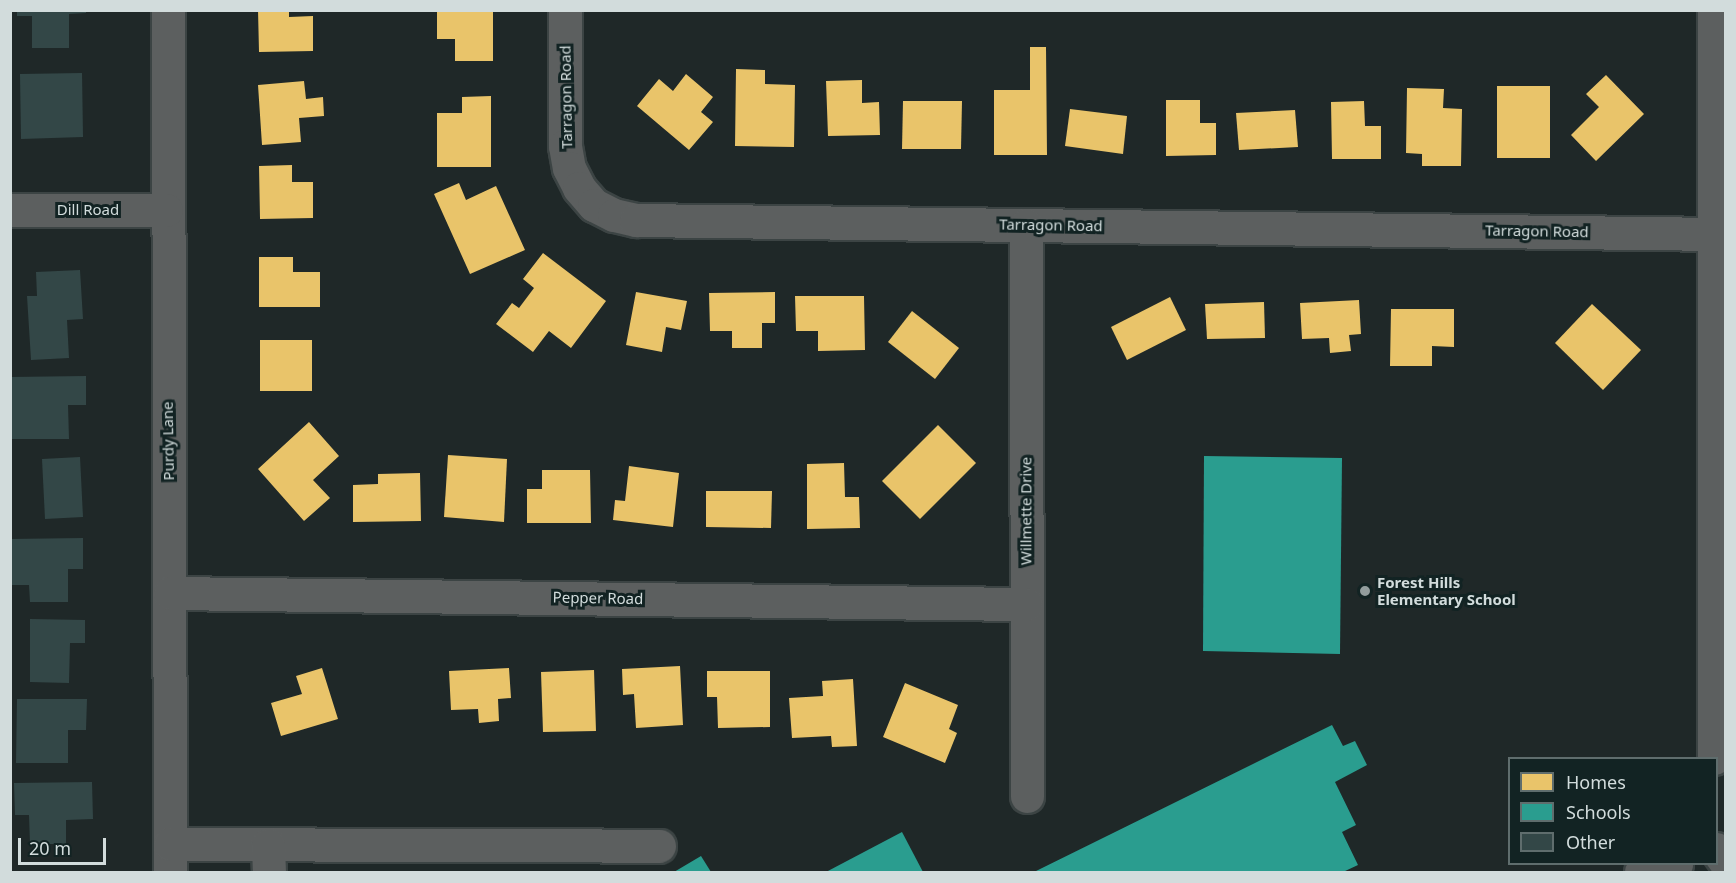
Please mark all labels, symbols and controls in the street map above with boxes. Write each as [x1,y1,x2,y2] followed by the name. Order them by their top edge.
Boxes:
[556,45,576,149] street label: Tarragon Road
[57,201,119,219] street label: Dill Road
[999,215,1103,235] street label: Tarragon Road
[1485,221,1589,241] street label: Tarragon Road
[158,401,178,481] street label: Purdy Lane
[1017,457,1035,565] street label: Willmette Drive
[1377,573,1516,608] place label: Forest Hills Elementary School
[1358,584,1372,598] marker: Forest Hills Elementary School
[553,588,643,608] street label: Pepper Road
[1508,757,1718,865] legend
[1566,770,1626,794] text: Homes
[1566,800,1631,824] text: Schools
[21,826,110,864] scale bar
[1566,830,1615,854] text: Other
[29,836,71,860] text: 20 m

